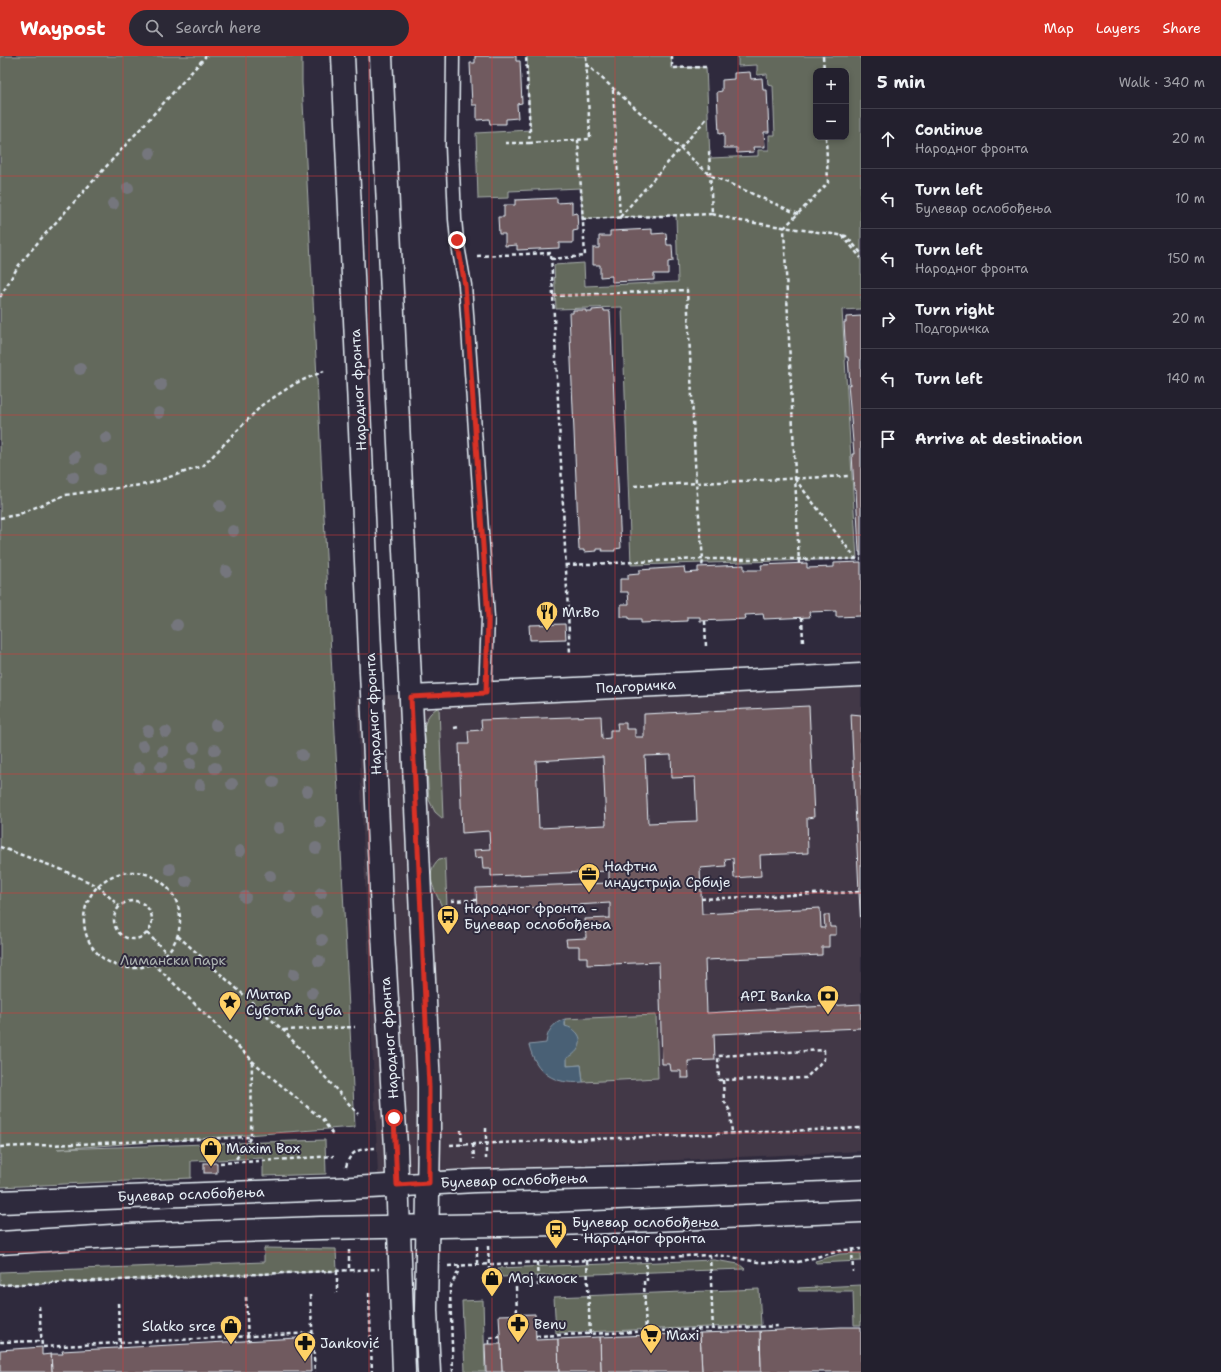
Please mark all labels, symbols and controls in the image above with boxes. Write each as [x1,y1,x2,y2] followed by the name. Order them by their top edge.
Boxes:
[129,10,409,46] search box
[20,16,105,41] text: Waypost
[143,17,165,39] icon: search
[175,18,261,38] text: Search here
[1044,19,1074,37] text: Map
[1096,19,1140,37] text: Layers
[1162,19,1201,37] text: Share
[813,68,849,140] map controls
[813,68,849,104] button: +
[877,71,925,93] text: 5 min
[1119,74,1205,91] text: Walk · 340 m
[813,104,849,140] button: −
[915,120,983,140] text: Continue
[877,128,899,150] icon: ahead
[1172,130,1205,147] text: 20 m
[915,140,1028,157] text: Народног фронта
[915,180,983,200] text: Turn left
[877,188,899,210] icon: left
[1175,190,1205,207] text: 10 m
[915,200,1052,217] text: Булевар ослобођења
[448,231,466,249] route end
[915,240,983,260] text: Turn left
[877,248,899,270] icon: left
[1167,250,1205,267] text: 150 m
[915,260,1028,277] text: Народног фронта
[915,300,995,320] text: Turn right
[877,308,899,330] icon: right
[1172,310,1205,327] text: 20 m
[915,320,989,337] text: Подгоричка
[346,328,370,451] street label: Народног фронта
[877,368,899,390] icon: left
[915,369,983,389] text: Turn left
[1166,370,1205,387] text: 140 m
[877,428,899,450] icon: arrive
[915,429,1083,449] text: Arrive at destination
[534,599,560,632] restaurant icon: Mr.Bo
[562,603,600,621] place label: Mr.Bo
[361,652,385,775] street label: Народног фронта
[595,675,677,697] street label: Подгоричка
[604,857,731,891] place label: Нафтна индустрија Србије
[576,861,602,894] office icon: Нафтна индустрија Србије
[464,899,611,933] place label: Народног фронта - Булевар ослобођења
[435,903,461,936] bus stop icon: Народног фронта - Булевар ослобођења
[120,951,227,969] park label: Лимански парк
[376,976,402,1099] street label: Народног фронта
[815,983,841,1016] bank icon: API Banka
[246,985,342,1019] place label: Митар Суботић Суба
[740,987,812,1005] place label: API Banka
[217,989,243,1022] place icon: Митар Суботић Суба
[385,1109,403,1127] route start
[198,1135,224,1168] shop icon: Maxim Box
[226,1139,300,1157] place label: Maxim Box
[440,1168,588,1192] street label: Булевар ослобођења
[117,1182,265,1206] street label: Булевар ослобођења
[572,1213,719,1247] place label: Булевар ослобођења - Народног фронта
[543,1217,569,1250] bus stop icon: Булевар ослобођења - Народног фронта
[479,1265,505,1298] shop icon: Мој киоск
[508,1269,578,1287] place label: Мој киоск
[505,1311,531,1344] pharmacy icon: Benu
[218,1313,244,1346] shop icon: Slatko srce
[534,1315,566,1333] place label: Benu
[142,1317,216,1335] place label: Slatko srce
[638,1322,664,1355] supermarket icon: Maxi
[666,1326,699,1344] place label: Maxi
[292,1330,318,1363] pharmacy icon: Janković
[320,1334,379,1352] place label: Janković

